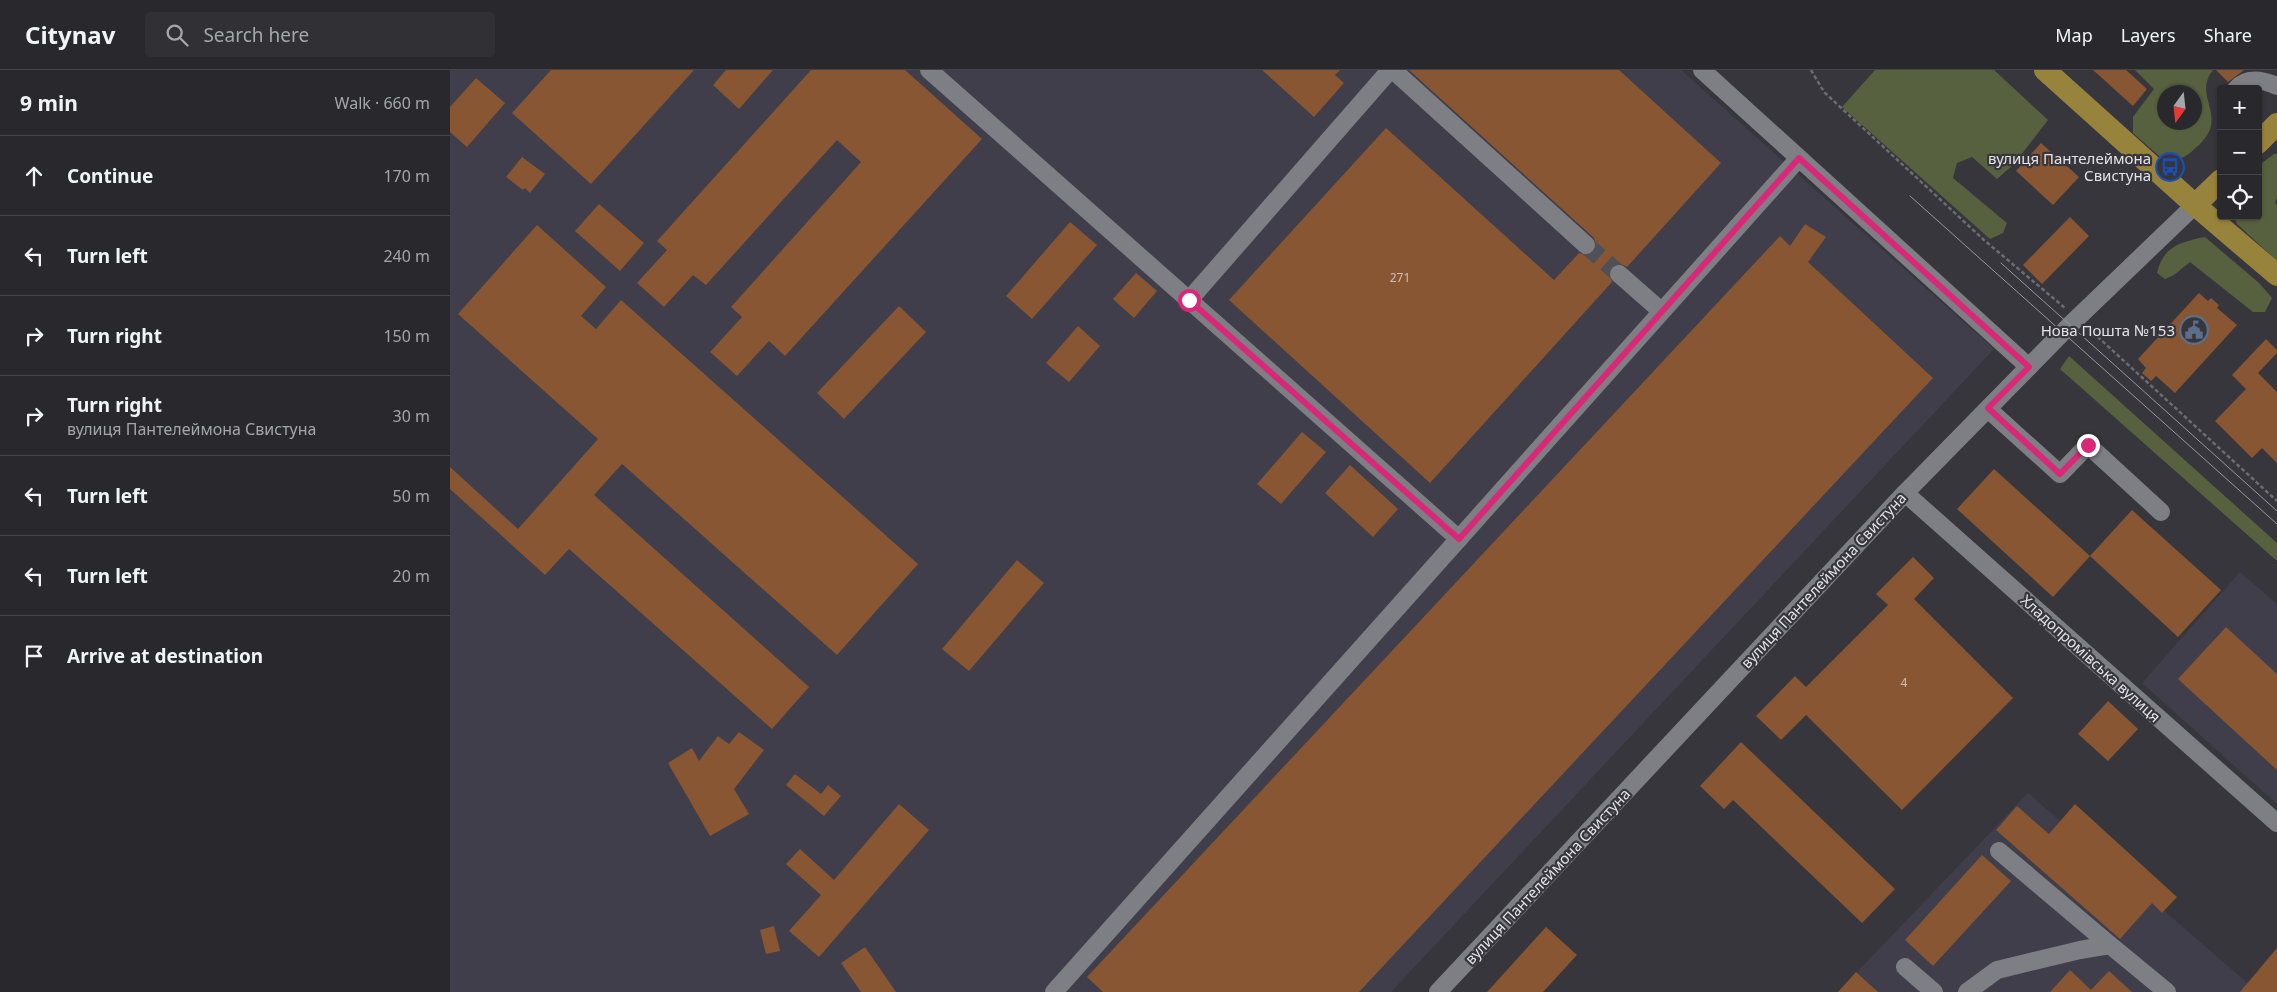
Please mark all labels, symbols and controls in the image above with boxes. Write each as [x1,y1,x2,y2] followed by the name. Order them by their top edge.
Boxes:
[145,12,495,57] search box
[25,18,115,51] text: Citynav
[163,21,191,49] icon: search
[203,22,309,48] text: Search here
[2055,23,2093,47] text: Map
[2121,23,2176,47] text: Layers
[2204,23,2252,47] text: Share
[2157,85,2202,130] north arrow
[2217,85,2262,220] map controls
[2217,85,2262,130] button: +
[20,89,78,117] text: 9 min
[335,92,430,114] text: Walk · 660 m
[2217,130,2262,175] button: −
[1988,148,2151,185] place label: вулиця Пантелеймона Свистуна
[2155,152,2185,182] bus stop icon: вулиця Пантелеймона Свистуна
[20,162,48,190] icon: ahead
[67,163,153,189] text: Continue
[383,165,430,187] text: 170 m
[2217,175,2262,220] button: locate
[20,242,48,270] icon: left
[67,243,148,269] text: Turn left
[383,245,430,267] text: 240 m
[1390,269,1410,286] house number: 271
[1178,289,1201,312] route start
[2179,315,2209,345] public building icon: Нова Пошта №153
[2041,320,2175,340] place label: Нова Пошта №153
[20,322,48,350] icon: right
[67,323,162,349] text: Turn right
[383,325,430,347] text: 150 m
[67,392,162,418] text: Turn right
[20,402,48,430] icon: right
[393,405,430,427] text: 30 m
[67,418,316,440] text: вулиця Пантелеймона Свистуна
[2077,434,2100,457] route end
[20,482,48,510] icon: left
[67,483,148,509] text: Turn left
[393,485,430,507] text: 50 m
[1736,488,1910,672] street label: вулиця Пантелеймона Свистуна
[20,562,48,590] icon: left
[67,563,148,589] text: Turn left
[393,565,430,587] text: 20 m
[2017,590,2165,726] street label: Хладопромівська вулиця
[20,642,48,670] icon: arrive
[67,643,263,669] text: Arrive at destination
[1901,674,1908,691] house number: 4
[1460,784,1634,968] street label: вулиця Пантелеймона Свистуна

